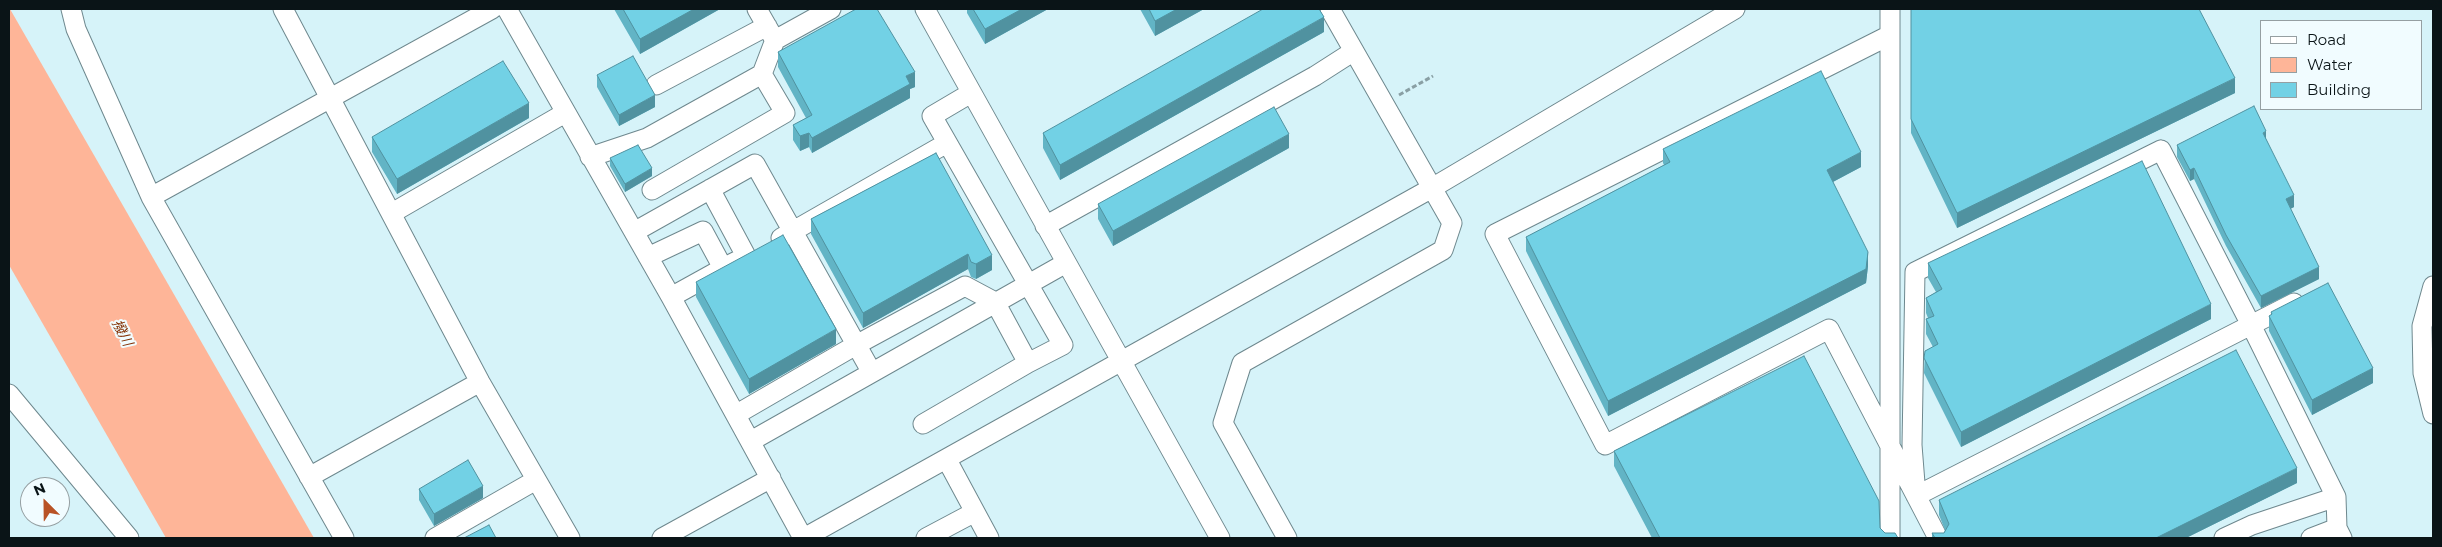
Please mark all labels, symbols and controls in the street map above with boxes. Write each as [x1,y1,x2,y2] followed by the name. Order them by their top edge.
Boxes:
[2260,20,2422,110] legend
[2307,30,2346,49] text: Road
[2307,55,2353,74] text: Water
[2307,80,2371,99] text: Building
[108,317,136,349] water label: 撥川
[20,477,70,527] north arrow
[31,479,48,500] text: N

